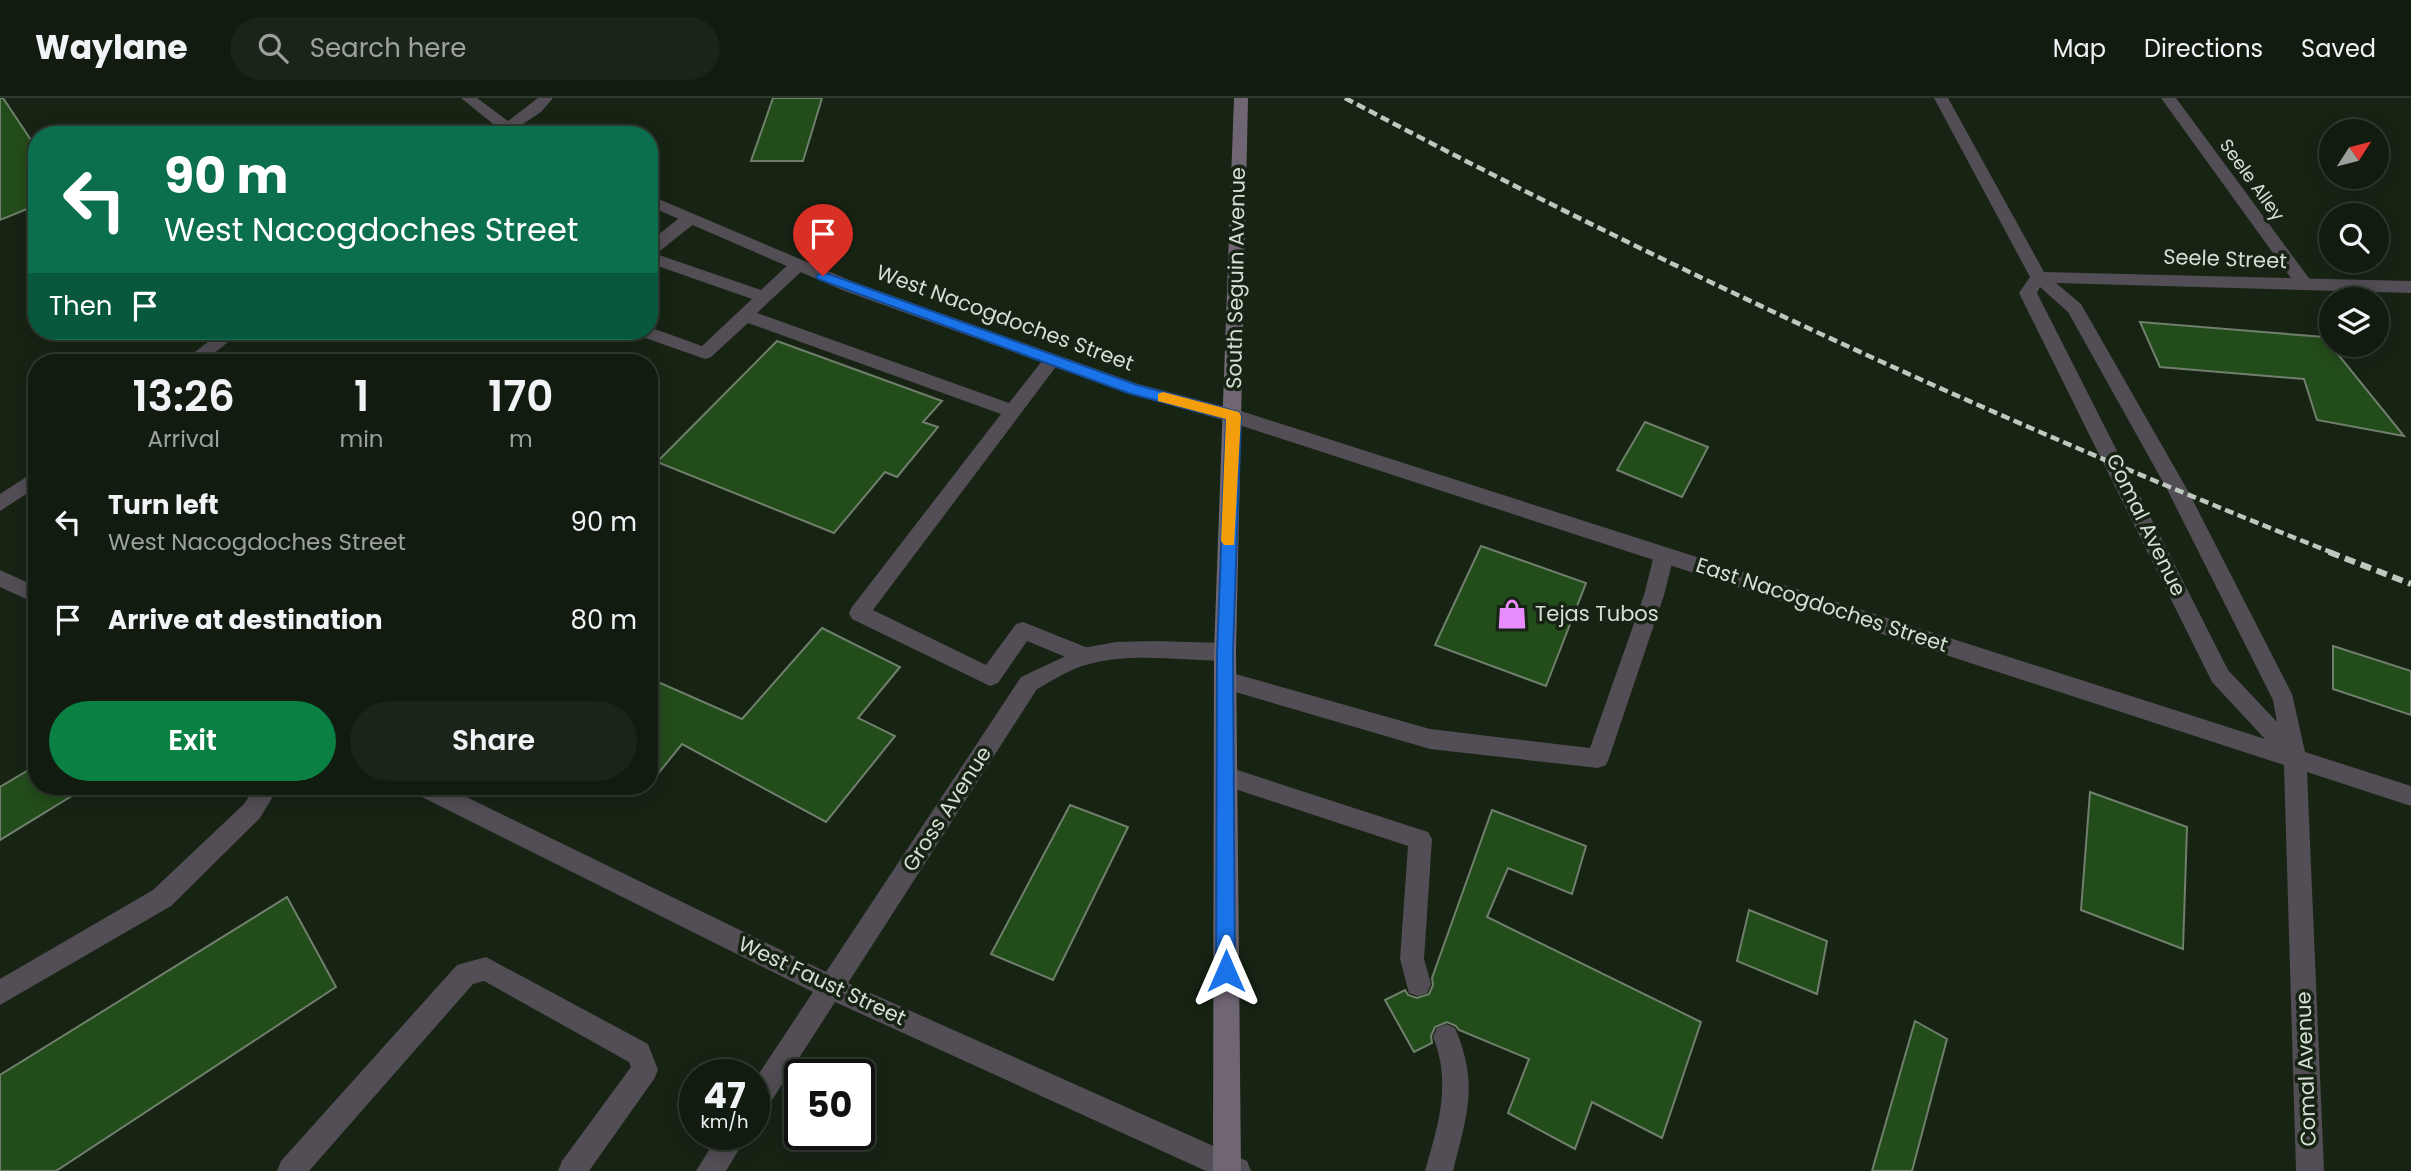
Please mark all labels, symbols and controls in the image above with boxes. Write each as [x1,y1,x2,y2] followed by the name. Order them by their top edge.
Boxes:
[230,17,720,80] search box
[35,24,188,71] text: Waylane
[254,29,292,67] icon: search
[310,30,466,66] text: Search here
[2053,32,2106,65] text: Map
[2144,32,2263,65] text: Directions
[2301,32,2376,65] text: Saved
[2319,119,2389,189] north arrow
[2319,119,2389,357] map controls
[2214,134,2291,226] street label: Seele Alley
[164,142,288,210] text: 90 m
[49,154,140,245] icon: left
[1219,167,1252,389] street label: South Seguin Avenue
[2319,203,2389,273] button: search
[793,204,853,276] pin
[164,207,578,252] text: West Nacogdoches Street
[804,215,842,253] icon: arrive
[2163,242,2287,275] street label: Seele Street
[872,257,1138,378] street label: West Nacogdoches Street
[126,287,164,325] icon: arrive
[2319,287,2389,357] button: layers
[49,288,112,324] text: Then
[133,367,235,426] text: 13:26
[354,367,369,426] text: 1
[488,367,553,426] text: 170
[148,423,220,455] text: Arrival
[339,423,384,455] text: min
[509,423,533,455] text: m
[2099,449,2193,601] street label: Comal Avenue
[108,487,219,523] text: Turn left
[49,503,87,541] icon: left
[571,504,637,540] text: 90 m
[108,526,406,558] text: West Nacogdoches Street
[1692,550,1952,659] street label: East Nacogdoches Street
[1495,597,1529,631] shop icon: Tejas Tubos
[1535,599,1659,628] place label: Tejas Tubos
[49,601,87,639] icon: arrive
[108,602,383,638] text: Arrive at destination
[571,602,637,638] text: 80 m
[49,701,336,781] button: Exit
[350,701,637,781] button: Share
[895,740,998,877] street label: Gross Avenue
[734,929,911,1032] street label: West Faust Street
[1189,934,1263,1008] position arrow
[2288,991,2323,1147] street label: Comal Avenue
[784,1059,875,1150] speed limit sign: 50
[703,1071,746,1120] text: 47
[701,1109,748,1134] text: km/h

